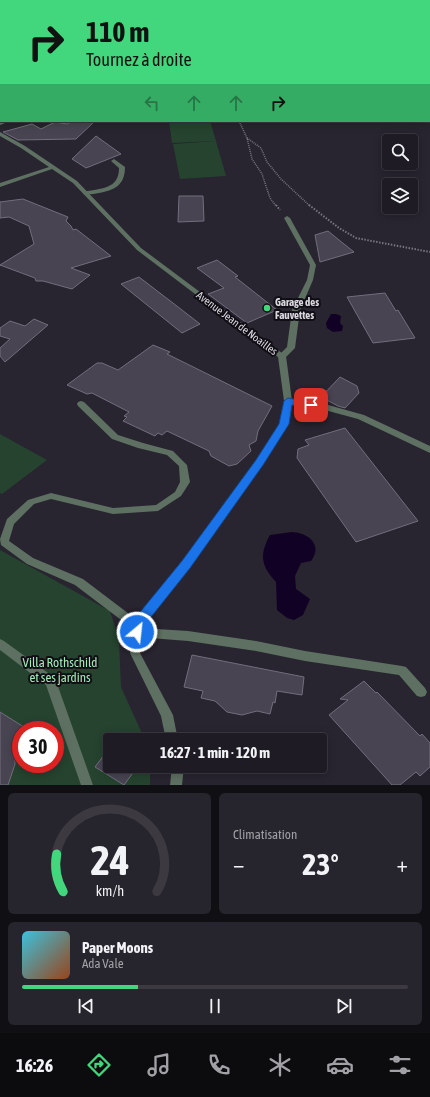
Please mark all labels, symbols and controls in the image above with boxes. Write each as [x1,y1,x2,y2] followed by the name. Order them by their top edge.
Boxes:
[20,16,72,68] icon: right
[86,16,149,48] text: 110 m
[86,49,192,70] text: Tournez à droite
[141,92,163,114] icon: left
[183,92,205,114] icon: ahead
[225,92,247,114] icon: ahead
[267,92,289,114] icon: right
[382,134,418,214] map controls
[382,134,418,170] button: search
[382,178,418,214] button: layers
[194,289,280,357] street label: Avenue Jean de Noailles
[275,296,319,321] place label: Garage des Fauvettes
[262,303,272,313] marker: Garage des Fauvettes
[294,388,328,422] pin
[300,394,322,416] icon: arrive
[116,611,158,653] position arrow
[23,655,97,685] park label: Villa Rothschild et ses jardins
[12,721,64,773] speed limit sign: 30
[160,744,270,761] text: 16:27 · 1 min · 120 m
[233,827,297,842] text: Climatisation
[90,835,129,883] text: 24
[302,847,339,881] text: 23°
[233,851,244,877] text: −
[397,851,408,877] text: +
[95,882,124,898] text: km/h
[82,939,153,956] text: Paper Moons
[82,956,124,971] text: Ada Vale
[75,995,97,1017] icon: previous
[204,995,226,1017] icon: pause
[333,995,355,1017] icon: next
[85,1051,113,1079] icon: directions
[145,1051,173,1079] icon: music
[205,1051,233,1079] icon: phone
[266,1051,294,1079] icon: climate
[326,1051,354,1079] icon: car
[386,1051,414,1079] icon: filters
[16,1055,53,1076] text: 16:26

